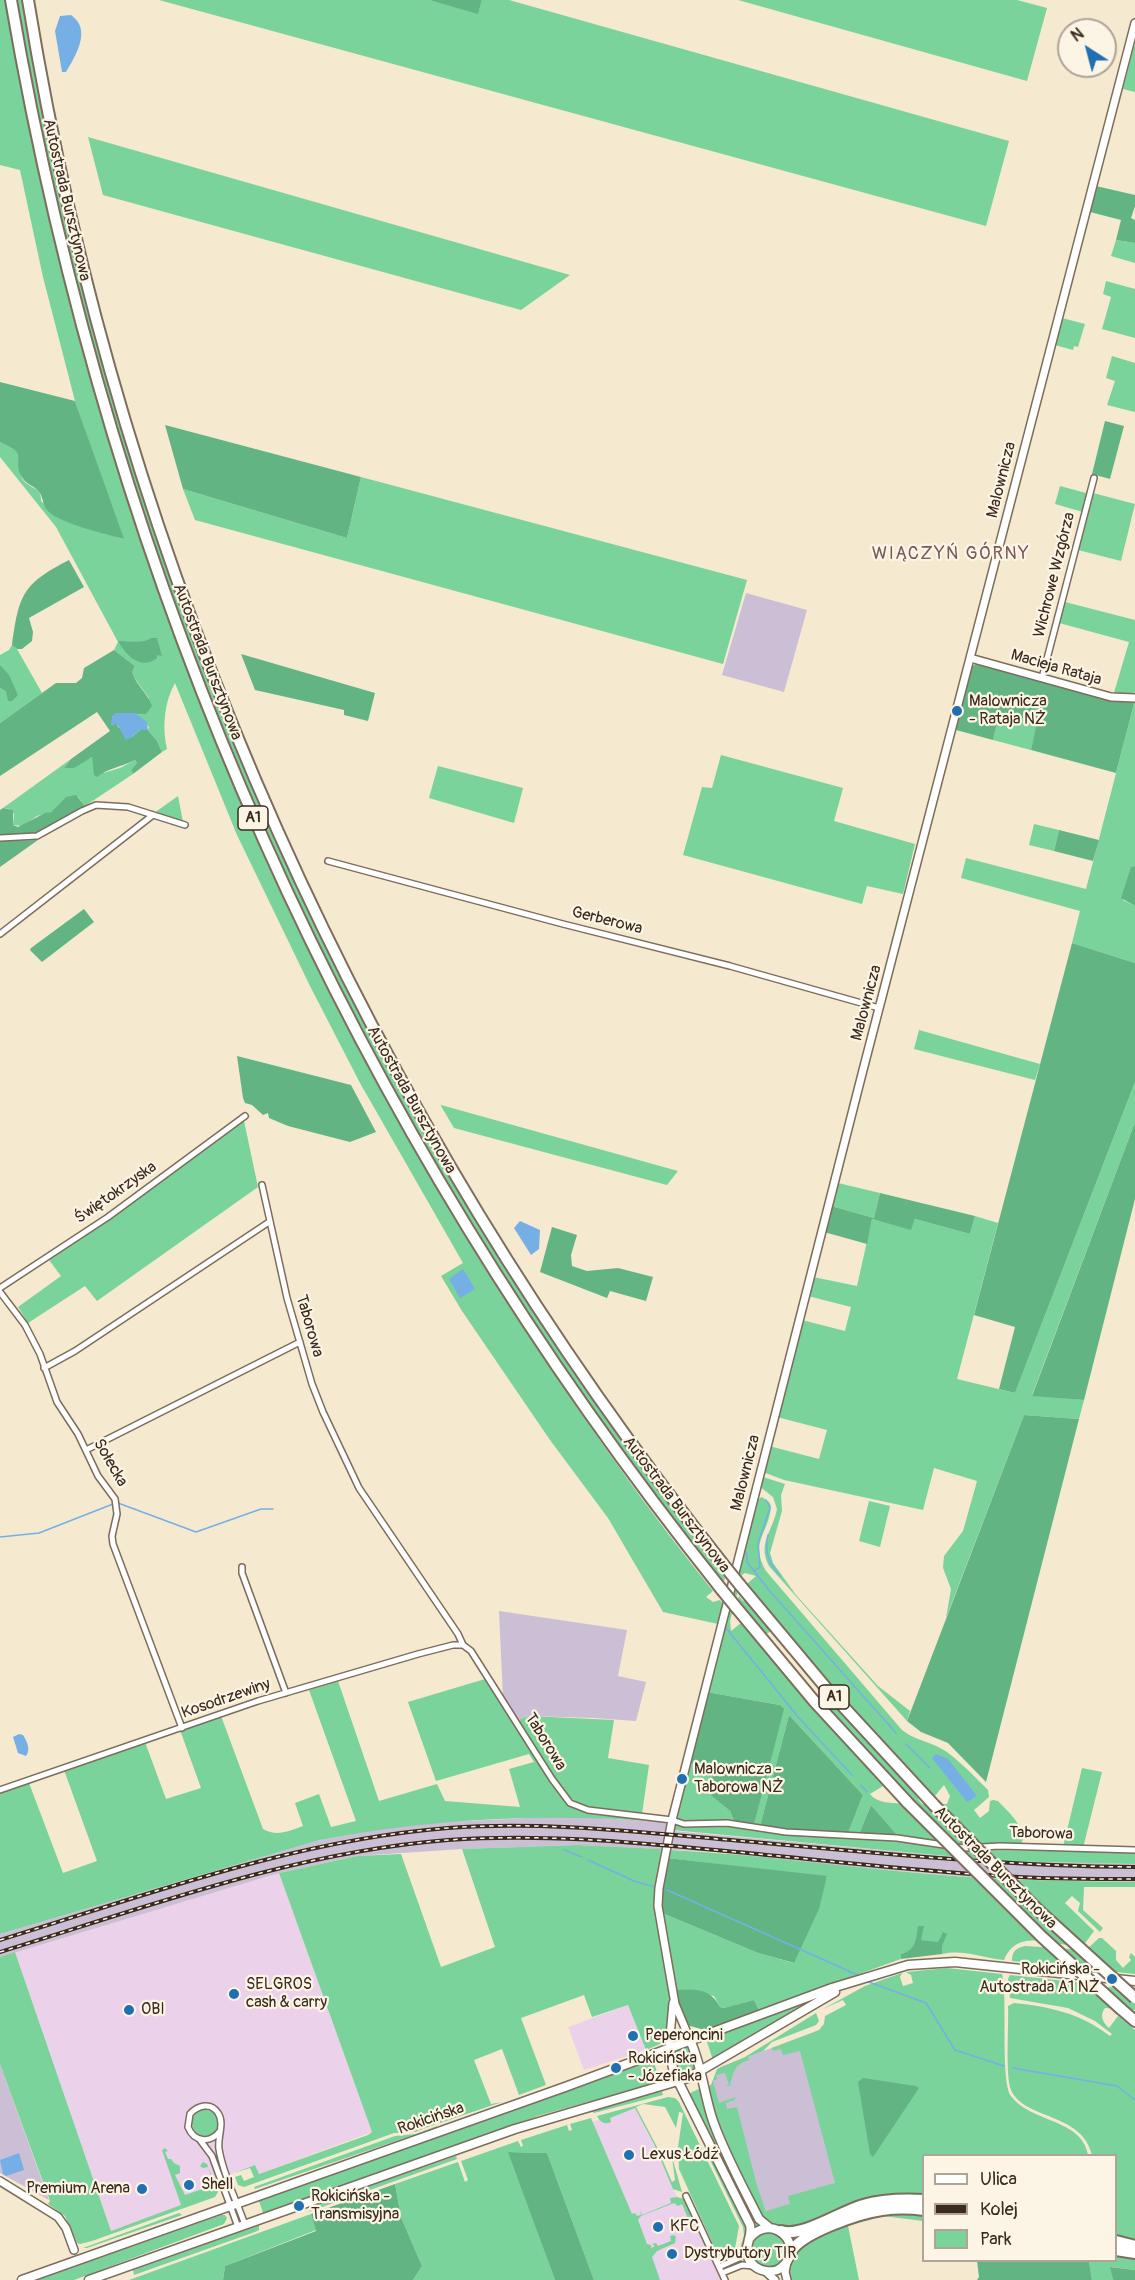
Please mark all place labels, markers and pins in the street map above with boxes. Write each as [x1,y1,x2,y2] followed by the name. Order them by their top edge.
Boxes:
[969,692,1047,730] place label: Malownicza - Rataja NŻ
[950,704,964,718] marker: Malownicza - Rataja NŻ
[694,1760,784,1798] place label: Malownicza - Taborowa NŻ
[675,1772,689,1786] marker: Malownicza - Taborowa NŻ
[979,1960,1100,1998] place label: Rokicińska - Autostrada A1 NŻ
[1105,1972,1119,1986] marker: Rokicińska - Autostrada A1 NŻ
[246,1975,327,2013] place label: SELGROS cash & carry
[227,1987,241,2001] marker: SELGROS cash & carry
[141,2000,165,2020] place label: OBI
[122,2003,136,2017] marker: OBI
[645,2026,723,2046] place label: Peperoncini
[626,2029,640,2043] marker: Peperoncini
[628,2049,702,2087] place label: Rokicińska - Józefiaka
[609,2061,623,2075] marker: Rokicińska - Józefiaka
[641,2145,719,2165] place label: Lexus Łódź
[622,2148,636,2162] marker: Lexus Łódź
[201,2175,233,2195] place label: Shell
[182,2178,196,2192] marker: Shell
[26,2179,130,2199] place label: Premium Arena
[135,2182,149,2196] marker: Premium Arena
[311,2187,399,2225] place label: Rokicińska - Transmisyjna
[292,2199,306,2213] marker: Rokicińska - Transmisyjna
[670,2217,699,2237] place label: KFC
[651,2220,665,2234] marker: KFC
[684,2244,797,2264] place label: Dystrybutory TIR
[665,2247,679,2261] marker: Dystrybutory TIR

